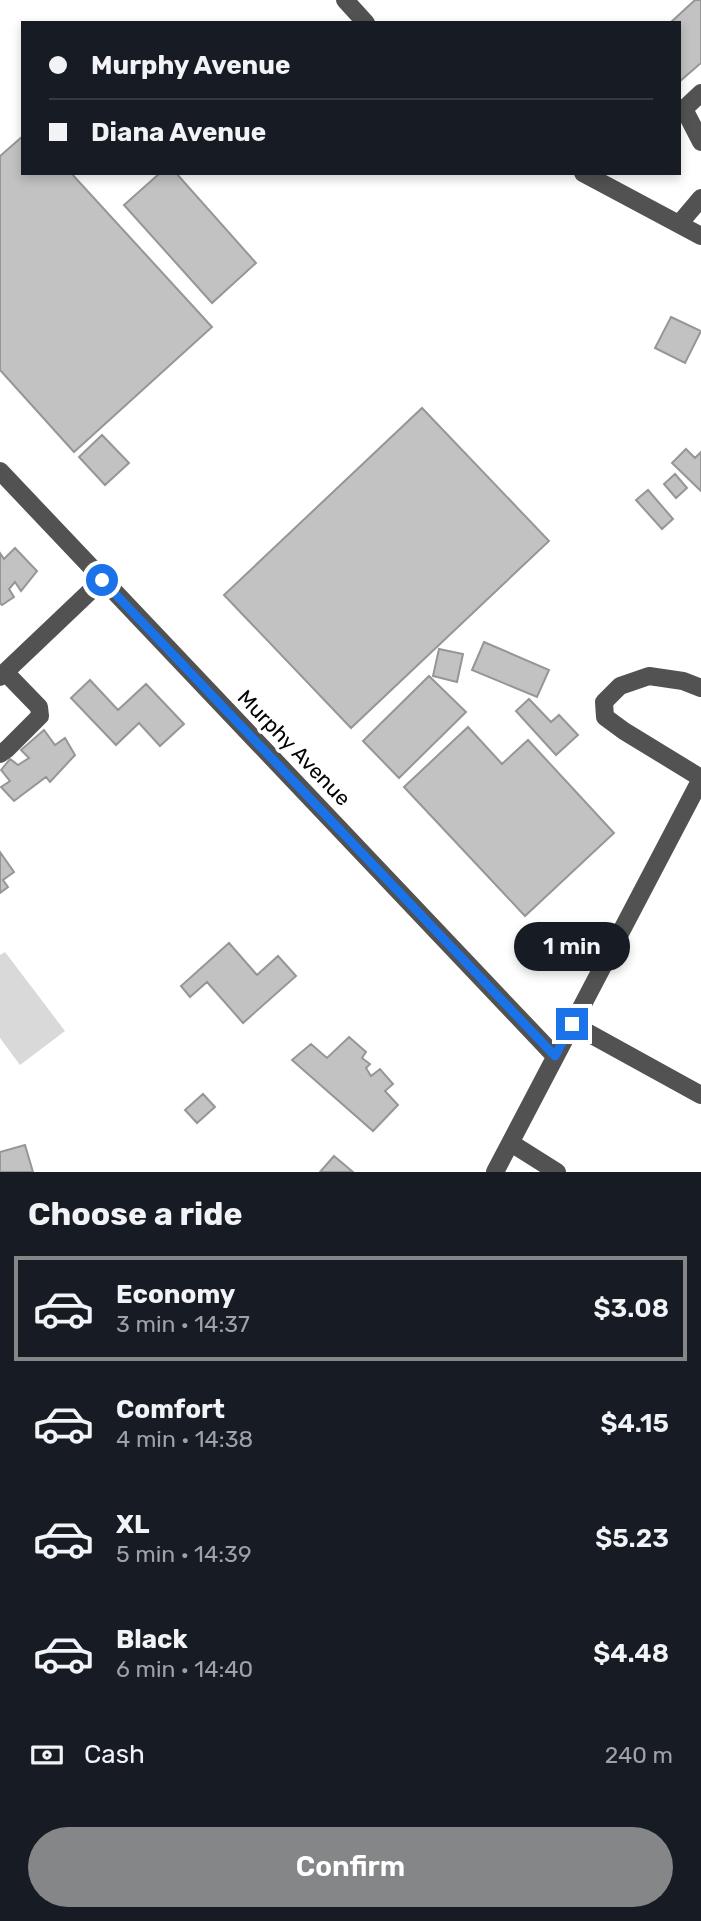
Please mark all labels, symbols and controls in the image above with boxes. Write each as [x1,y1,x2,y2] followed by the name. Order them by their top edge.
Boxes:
[91,50,290,81] text: Murphy Avenue
[91,117,266,148] text: Diana Avenue
[86,564,118,596] route start
[233,684,356,811] street label: Murphy Avenue
[514,922,630,972] callout: 1 min
[543,932,601,960] text: 1 min
[556,1008,588,1040] route end
[28,1195,242,1233] text: Choose a ride
[32,1277,95,1340] icon: car
[116,1279,235,1310] text: Economy
[594,1293,669,1324] text: $3.08
[116,1310,250,1338] text: 3 min · 14:37
[32,1392,95,1455] icon: car
[116,1394,225,1425] text: Comfort
[601,1408,669,1439] text: $4.15
[116,1425,253,1453] text: 4 min · 14:38
[32,1507,95,1570] icon: car
[116,1509,149,1540] text: XL
[595,1523,669,1554] text: $5.23
[116,1540,252,1568] text: 5 min · 14:39
[32,1622,95,1685] icon: car
[116,1624,188,1655] text: Black
[593,1638,669,1669] text: $4.48
[116,1655,253,1683] text: 6 min · 14:40
[28,1736,66,1774] icon: cash
[84,1739,145,1770] text: Cash
[605,1741,673,1769] text: 240 m
[28,1827,673,1907] button: Confirm

